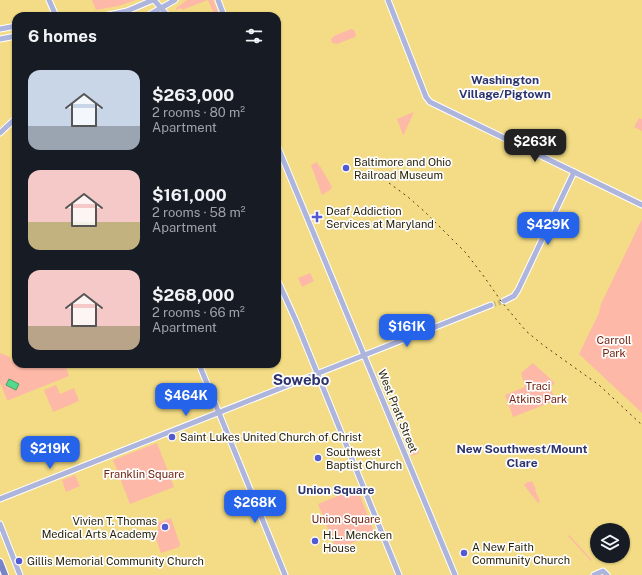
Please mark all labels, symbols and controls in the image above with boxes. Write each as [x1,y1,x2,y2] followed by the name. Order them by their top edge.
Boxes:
[243,25,265,47] icon: filters
[28,26,97,46] text: 6 homes
[459,73,551,101] district label: Washington Village/Pigtown
[152,85,234,105] text: $263,000
[60,86,108,134] icon: home
[152,105,245,120] text: 2 rooms · 80 m²
[152,120,217,135] text: Apartment
[507,129,563,163] pin: $263K
[513,134,557,149] text: $263K
[354,156,451,181] place label: Baltimore and Ohio Railroad Museum
[341,163,351,173] marker: Baltimore and Ohio Railroad Museum
[152,185,227,205] text: $161,000
[60,186,108,234] icon: home
[152,205,245,220] text: 2 rooms · 58 m²
[326,205,434,230] place label: Deaf Addiction Services at Maryland
[311,211,323,223] marker: Deaf Addiction Services at Maryland
[520,212,576,246] pin: $429K
[526,217,570,232] text: $429K
[152,220,217,235] text: Apartment
[152,285,234,305] text: $268,000
[60,286,108,334] icon: home
[152,305,245,320] text: 2 rooms · 66 m²
[379,314,435,348] pin: $161K
[388,319,426,334] text: $161K
[152,320,217,335] text: Apartment
[597,334,631,359] park label: Carroll Park
[376,368,420,454] street label: West Pratt Street
[273,371,330,388] district label: Sowebo
[509,380,567,405] park label: Traci Atkins Park
[158,383,214,417] pin: $464K
[164,388,208,403] text: $464K
[180,431,362,443] place label: Saint Lukes United Church of Christ
[167,432,177,442] marker: Saint Lukes United Church of Christ
[22,436,78,470] pin: $219K
[30,441,70,456] text: $219K
[456,442,588,470] district label: New Southwest/Mount Clare
[326,446,402,471] place label: Southwest Baptist Church
[313,453,323,463] marker: Southwest Baptist Church
[103,468,185,480] park label: Franklin Square
[297,483,375,497] district label: Union Square
[227,490,283,524] pin: $268K
[233,495,277,510] text: $268K
[312,513,380,525] park label: Union Square
[42,515,157,540] place label: Vivien T. Thomas Medical Arts Academy
[160,522,170,532] marker: Vivien T. Thomas Medical Arts Academy
[590,523,630,563] map controls
[590,523,630,563] button: layers
[323,529,392,554] place label: H.L. Mencken House
[310,536,320,546] marker: H.L. Mencken House
[472,541,570,566] place label: A New Faith Community Church
[459,548,469,558] marker: A New Faith Community Church
[27,555,204,567] place label: Gillis Memorial Community Church
[14,556,24,566] marker: Gillis Memorial Community Church

